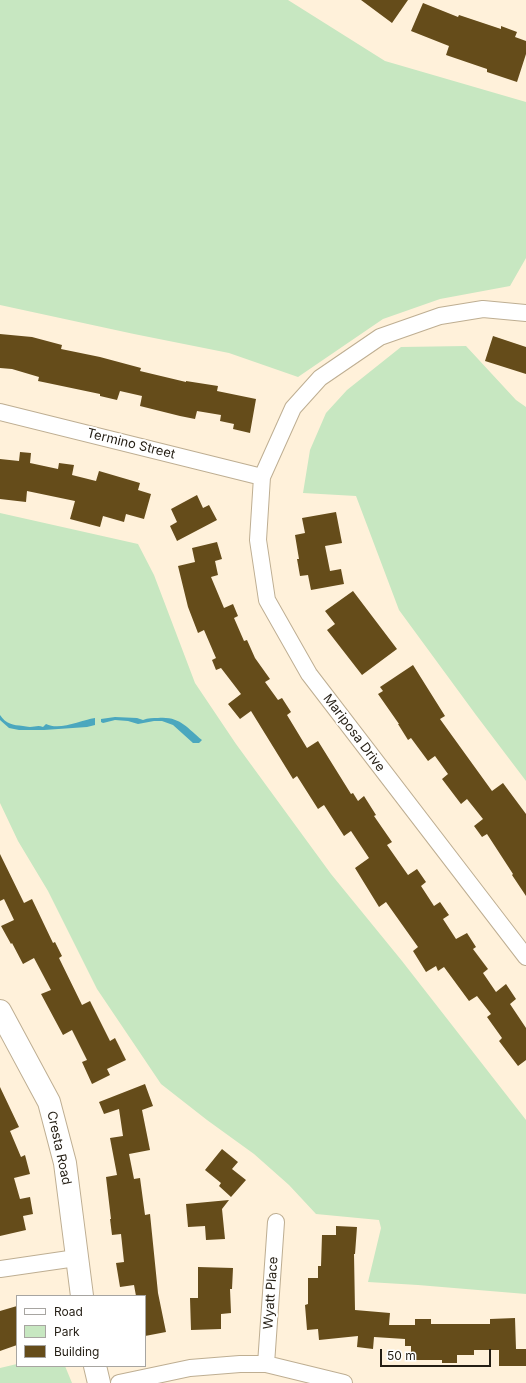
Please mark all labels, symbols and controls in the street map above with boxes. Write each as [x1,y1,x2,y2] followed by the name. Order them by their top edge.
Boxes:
[85,425,177,463] street label: Termino Street
[320,691,388,775] street label: Mariposa Drive
[44,1110,74,1186] street label: Cresta Road
[261,1256,281,1330] street label: Wyatt Place
[16,1295,146,1367] legend
[54,1304,83,1319] text: Road
[54,1324,80,1339] text: Park
[382,1341,493,1367] scale bar
[54,1344,99,1359] text: Building
[387,1348,416,1363] text: 50 m

